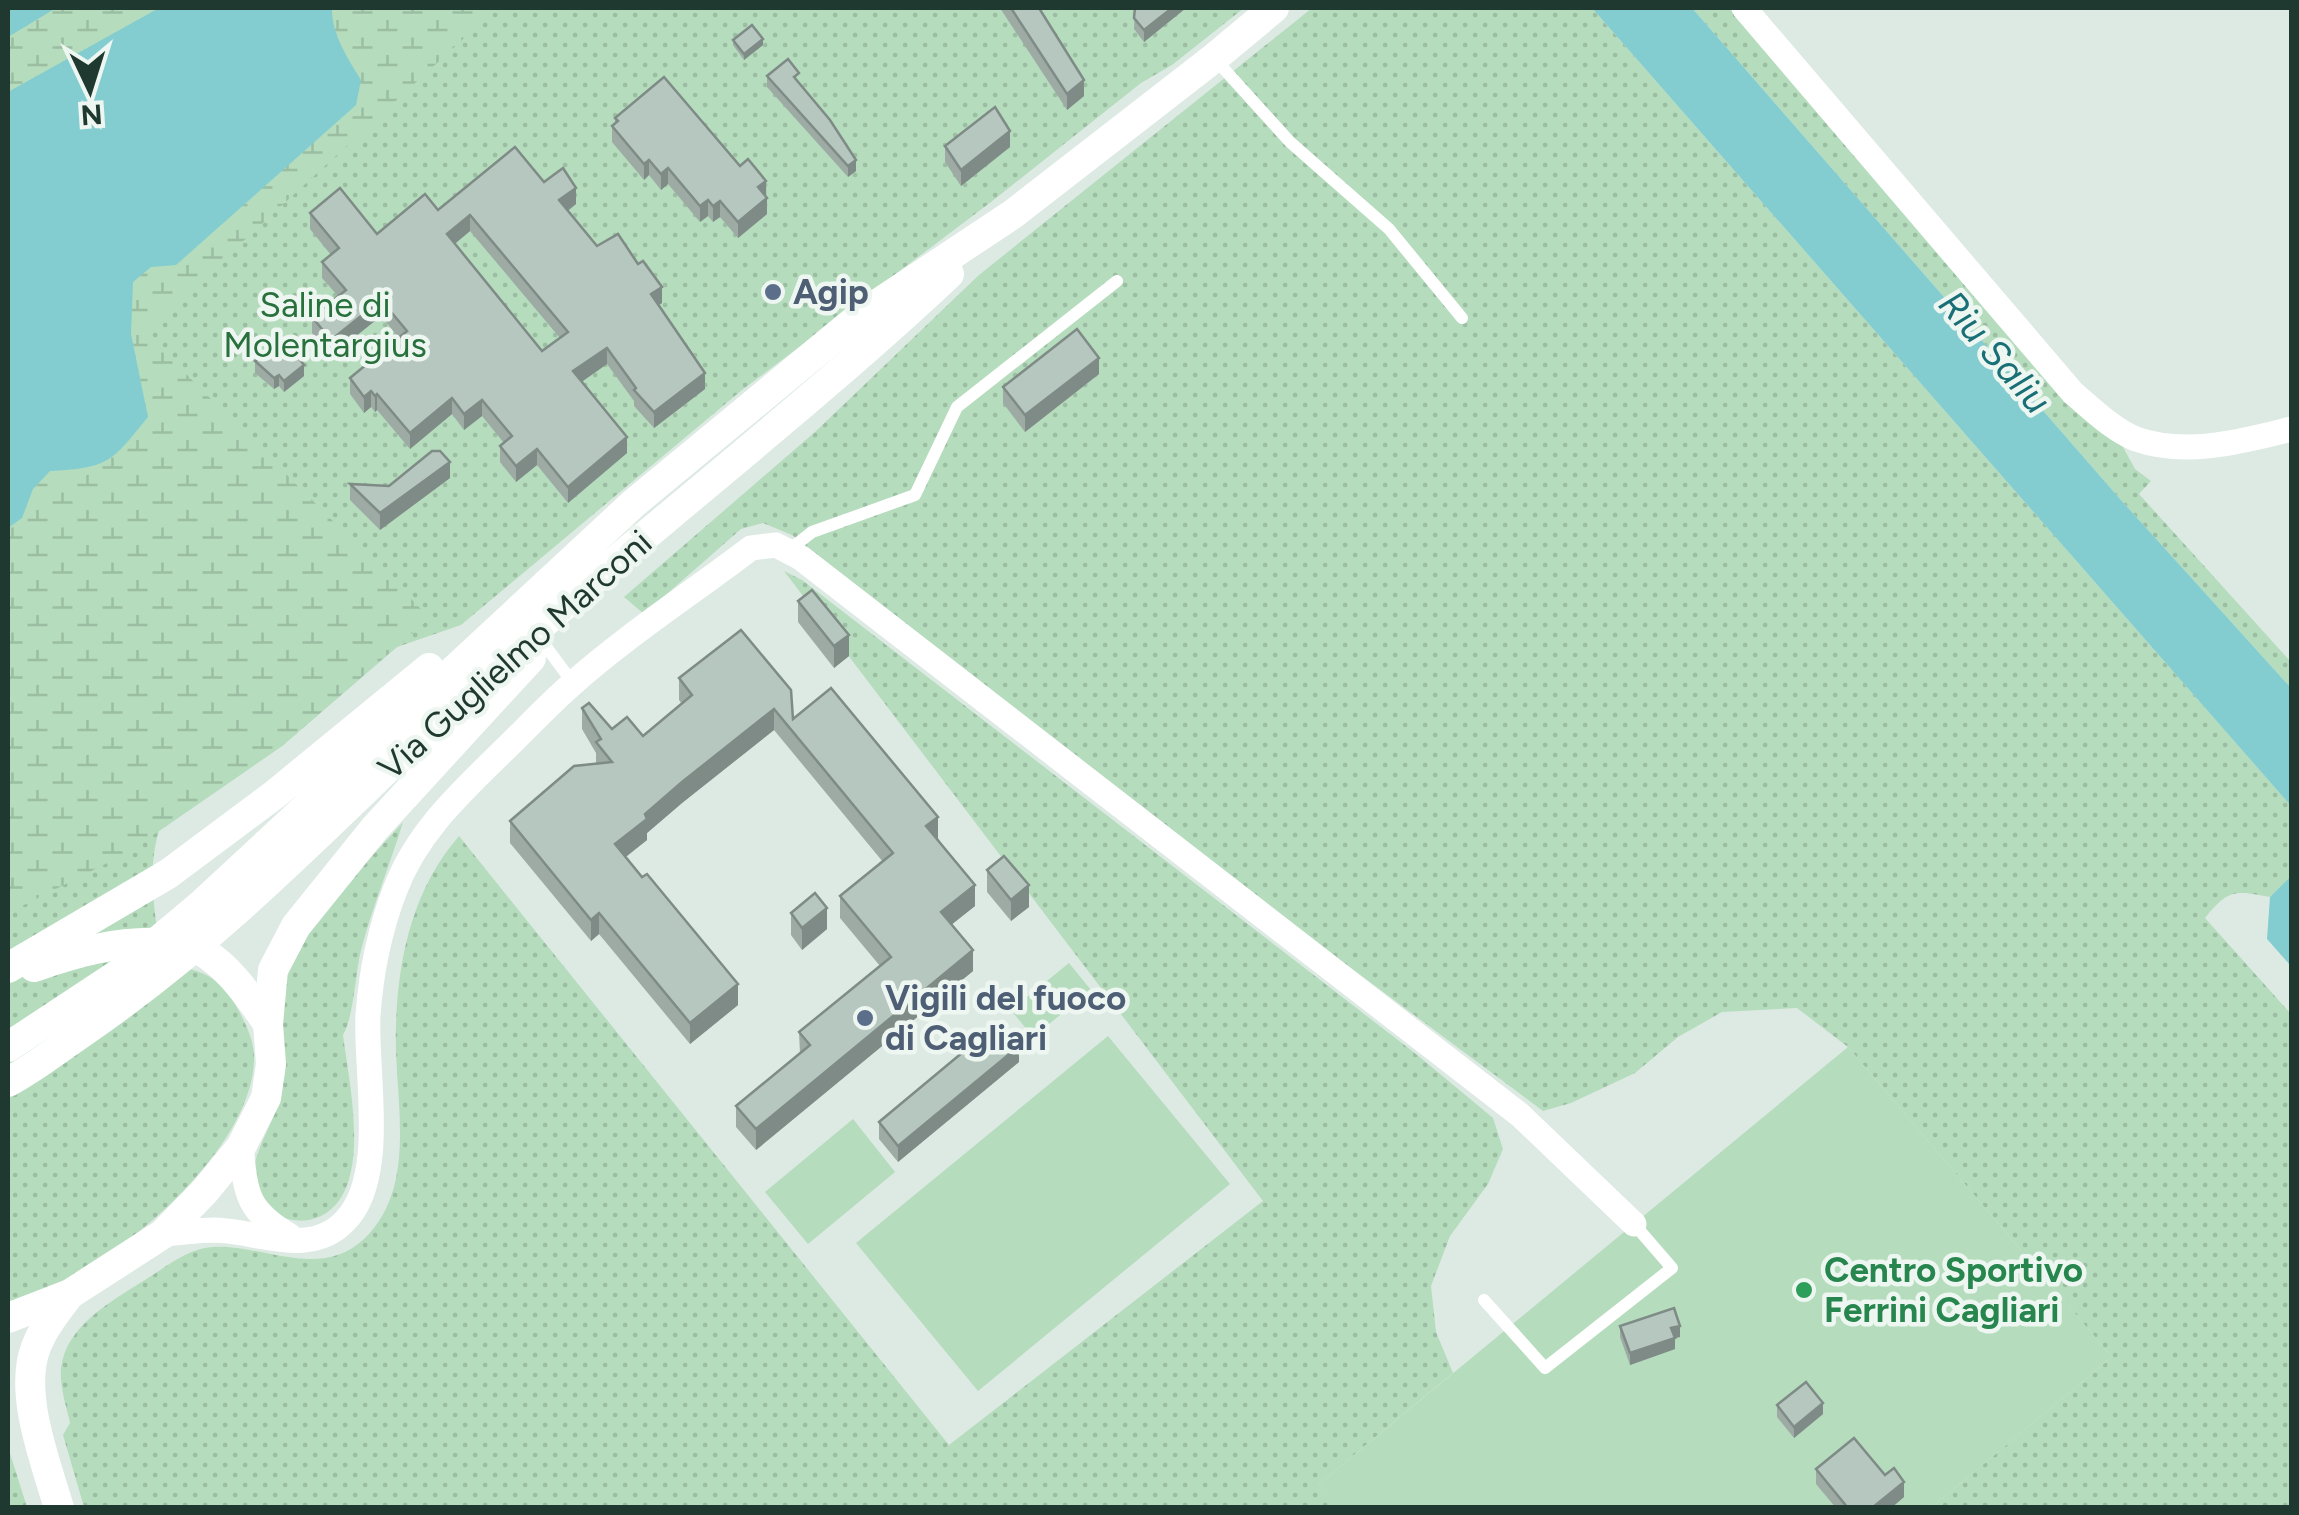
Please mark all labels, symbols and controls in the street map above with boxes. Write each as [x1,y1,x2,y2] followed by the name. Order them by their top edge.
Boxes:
[40,40,140,140] north arrow
[80,97,104,133] text: N
[793,271,869,313] place label: Agip
[762,281,784,303] marker: Agip
[1929,281,2061,423] water label: Riu Saliu
[223,284,427,366] park label: Saline di Molentargius
[370,521,660,789] street label: Via Guglielmo Marconi
[885,977,1126,1059] place label: Vigili del fuoco di Cagliari
[854,1007,876,1029] marker: Vigili del fuoco di Cagliari
[1824,1249,2083,1331] place label: Centro Sportivo Ferrini Cagliari
[1793,1279,1815,1301] marker: Centro Sportivo Ferrini Cagliari

